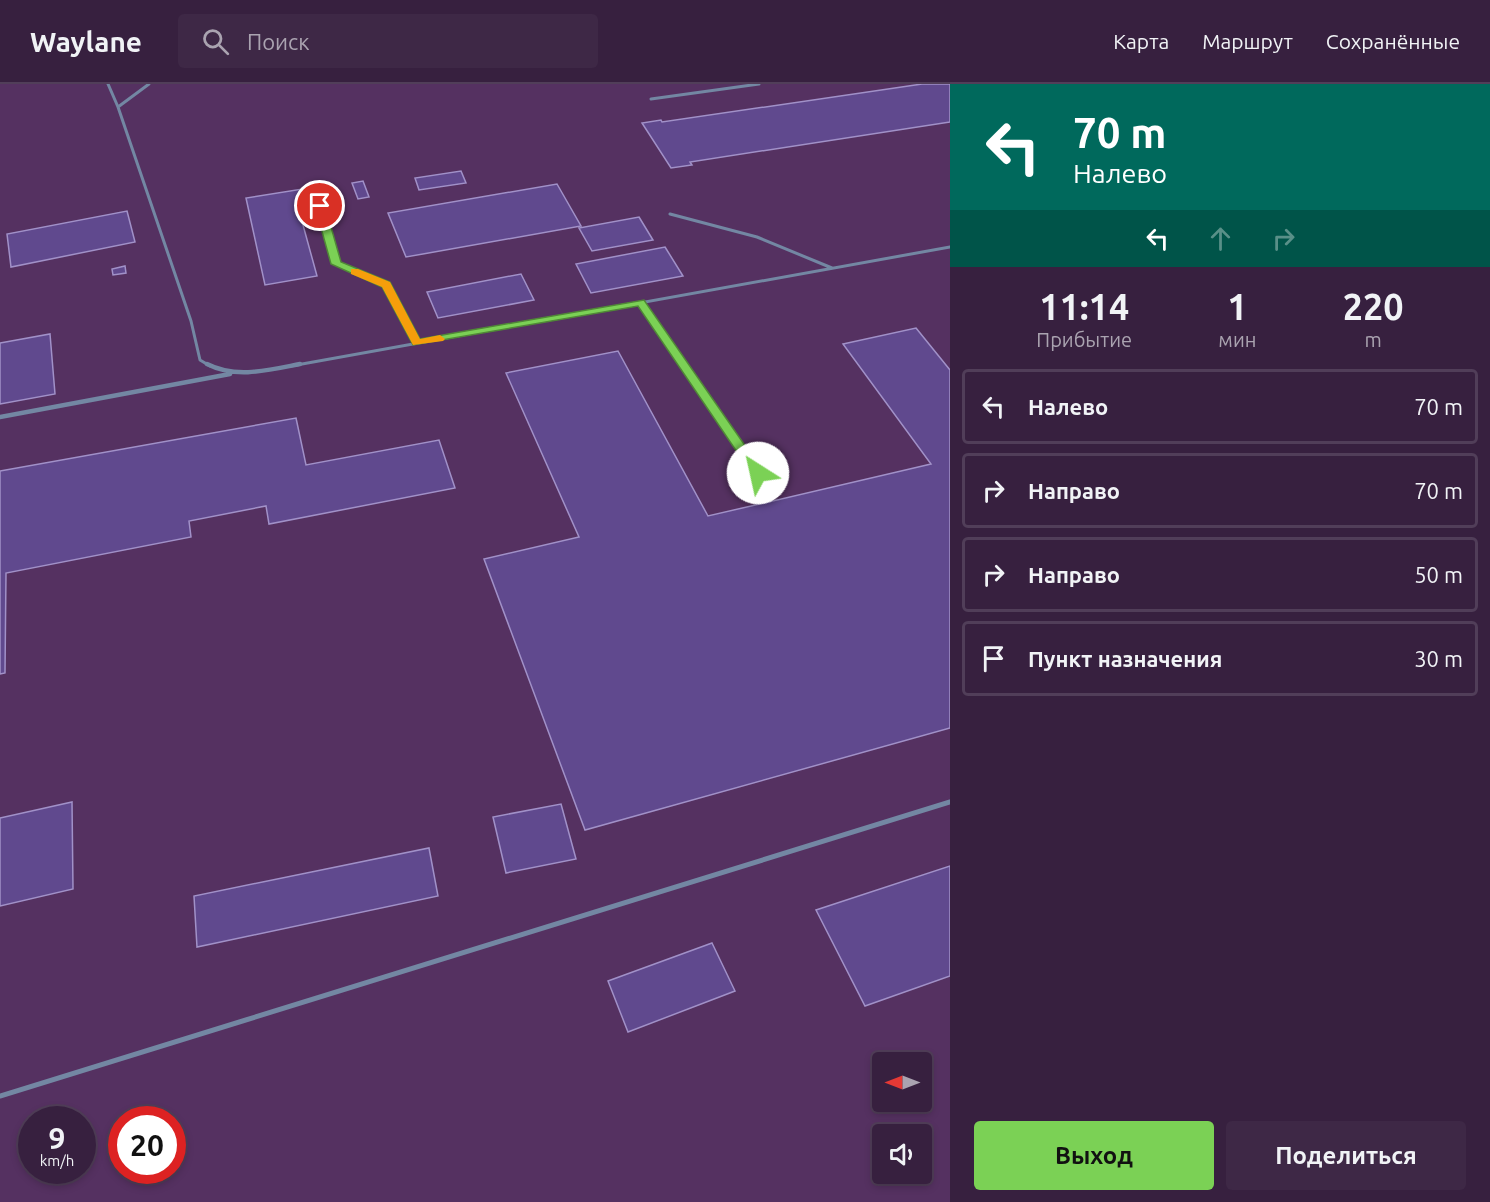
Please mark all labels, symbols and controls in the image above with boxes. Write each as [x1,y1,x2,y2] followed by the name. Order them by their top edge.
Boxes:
[178,14,598,68] search box
[199,25,232,58] icon: search
[30,26,142,57] text: Waylane
[247,29,310,54] text: Поиск
[1113,29,1169,53] text: Карта
[1202,29,1293,53] text: Маршрут
[1326,29,1460,53] text: Сохранённые
[974,108,1052,186] icon: left
[1073,109,1167,156] text: 70 m
[1073,158,1167,188] text: Налево
[294,180,345,231] pin
[303,189,336,222] icon: arrive
[1141,222,1174,255] icon: left
[1204,222,1237,255] icon: ahead
[1267,222,1300,255] icon: right
[1039,286,1129,327] text: 11:14
[1227,286,1248,327] text: 1
[1343,286,1404,327] text: 220
[1036,328,1132,351] text: Прибытие
[1218,328,1256,351] text: мин
[1365,328,1382,351] text: m
[977,390,1010,423] icon: left
[1028,394,1108,419] text: Налево
[1414,394,1463,419] text: 70 m
[726,441,790,505] position arrow
[977,474,1010,507] icon: right
[1028,478,1120,503] text: Направо
[1414,478,1463,503] text: 70 m
[977,558,1010,591] icon: right
[1028,562,1120,587] text: Направо
[1414,562,1463,587] text: 50 m
[977,642,1010,675] icon: arrive
[1028,646,1222,671] text: Пункт назначения
[1414,646,1463,671] text: 30 m
[872,1052,932,1112] north arrow
[872,1052,932,1184] map controls
[108,1106,186,1184] speed limit sign: 20
[49,1121,65,1155] text: 9
[974,1121,1214,1190] button: Выход
[1226,1121,1466,1190] button: Поделиться
[872,1124,932,1184] button: sound
[40,1152,74,1169] text: km/h

